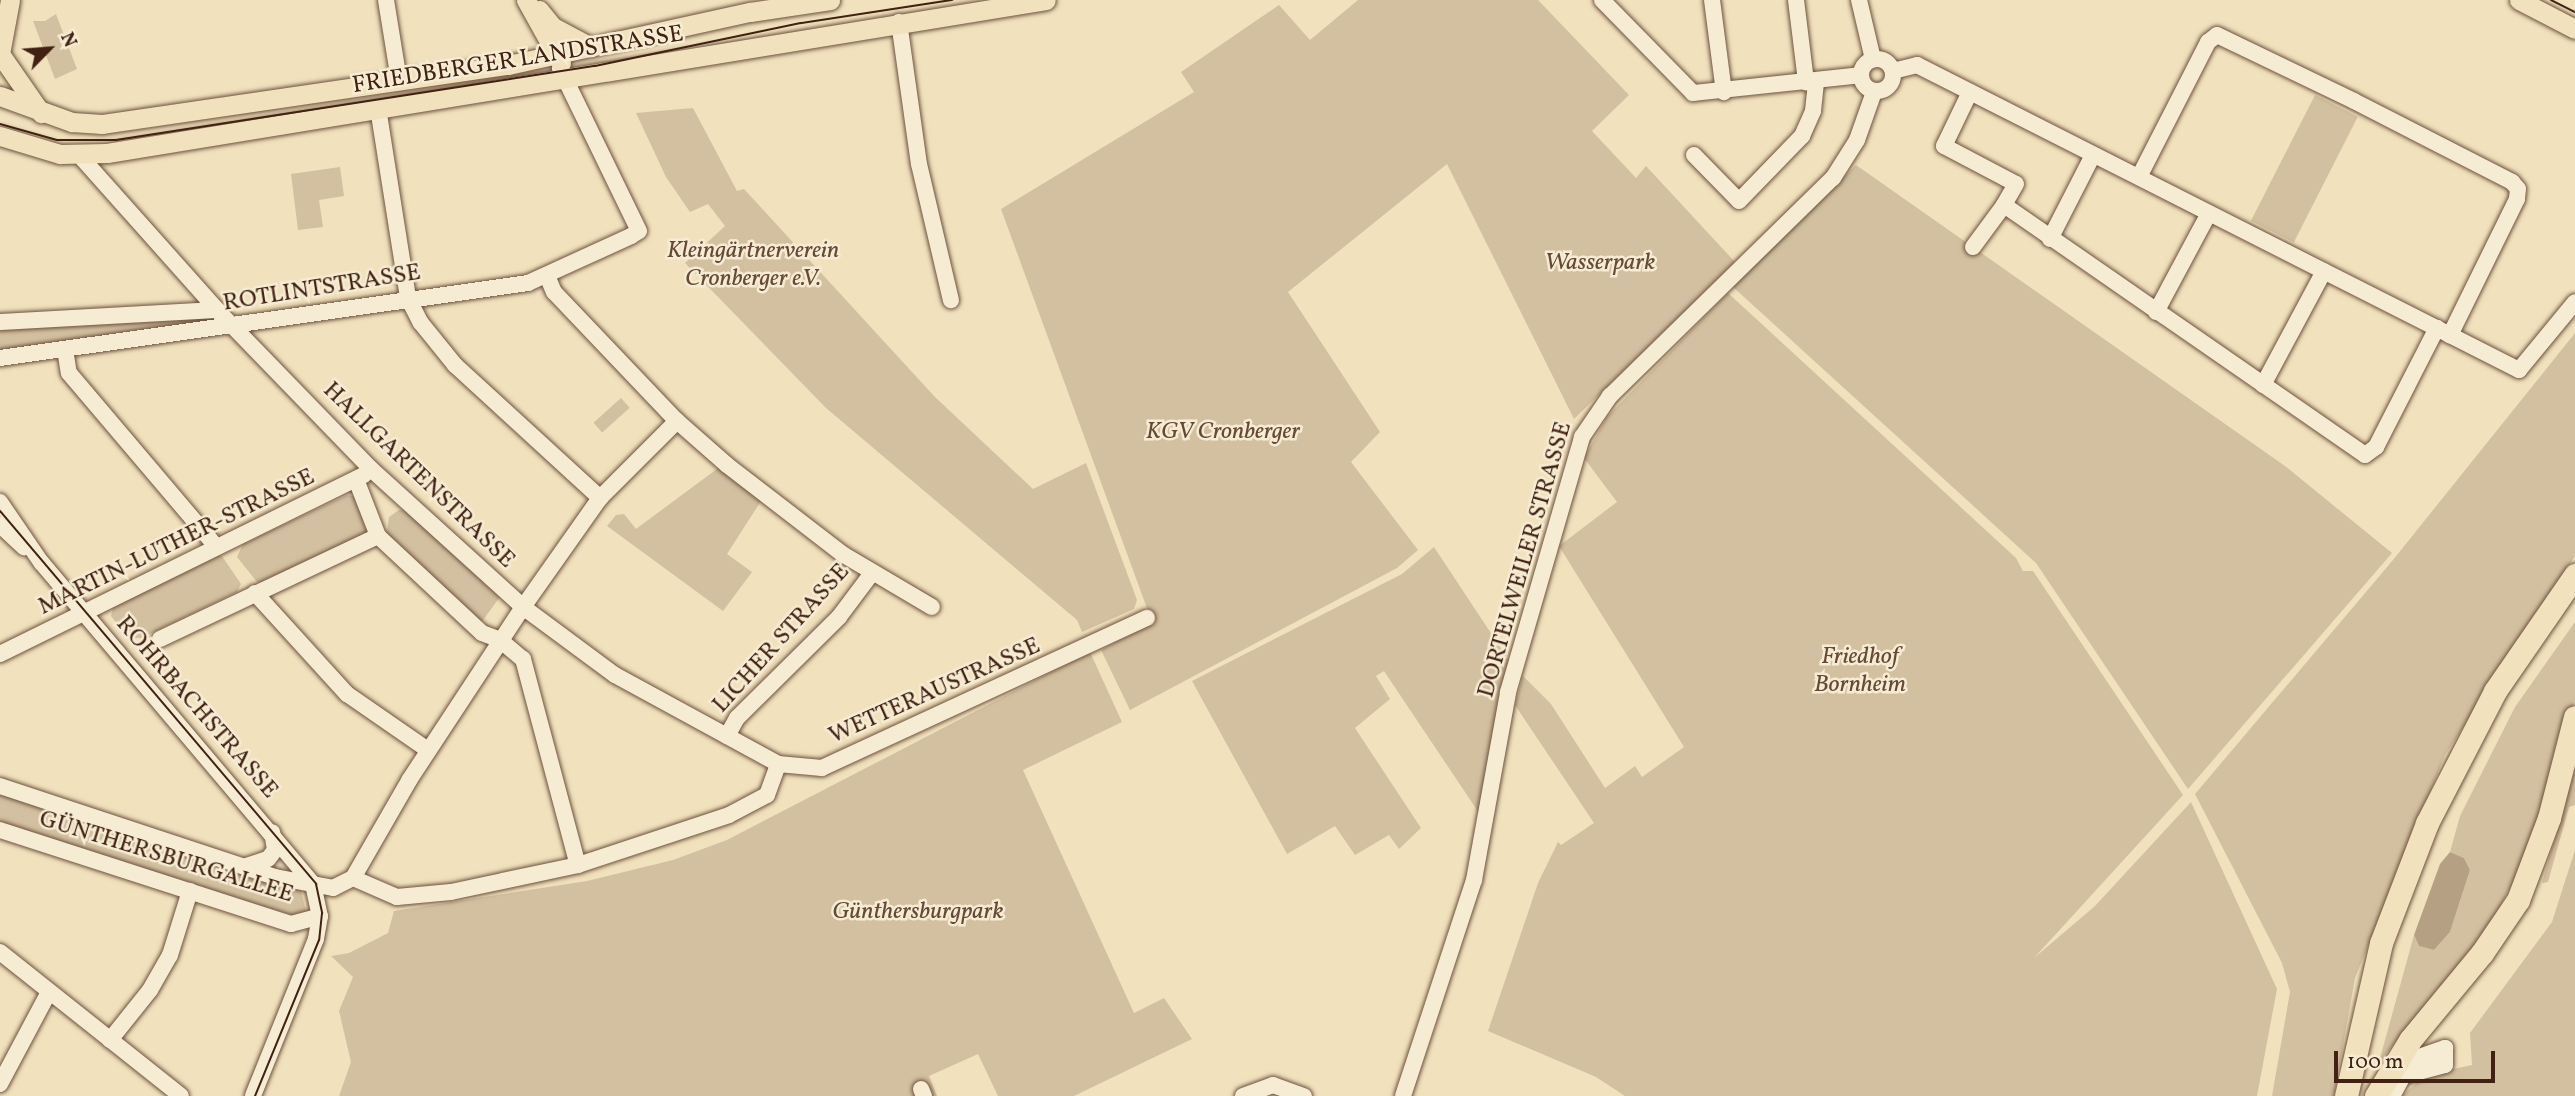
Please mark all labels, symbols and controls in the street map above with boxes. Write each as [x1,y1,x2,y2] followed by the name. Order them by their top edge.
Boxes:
[14,14,84,84] north arrow
[350,21,686,101] street label: FRIEDBERGER LANDSTRASSE
[53,28,83,52] text: N
[667,238,839,294] park label: Kleingärtnerverein Cronberger e.V.
[1545,250,1655,278] park label: Wasserpark
[221,259,423,319] street label: ROTLINTSTRASSE
[316,377,520,575] street label: HALLGARTENSTRASSE
[1146,419,1300,447] park label: KGV Cronberger
[1473,419,1579,701] street label: DORTELWEILER STRASSE
[34,463,320,623] street label: MARTIN-LUTHER-STRASSE
[707,558,857,720] street label: LICHER STRASSE
[109,611,283,805] street label: ROHRBACHSTRASSE
[825,632,1045,752] street label: WETTERAUSTRASSE
[1814,644,1906,700] park label: Friedhof Bornheim
[35,806,297,910] street label: GÜNTHERSBURGALLEE
[832,899,1004,927] park label: Günthersburgpark
[2337,1036,2498,1080] scale bar
[2347,1048,2404,1077] text: 100 m

